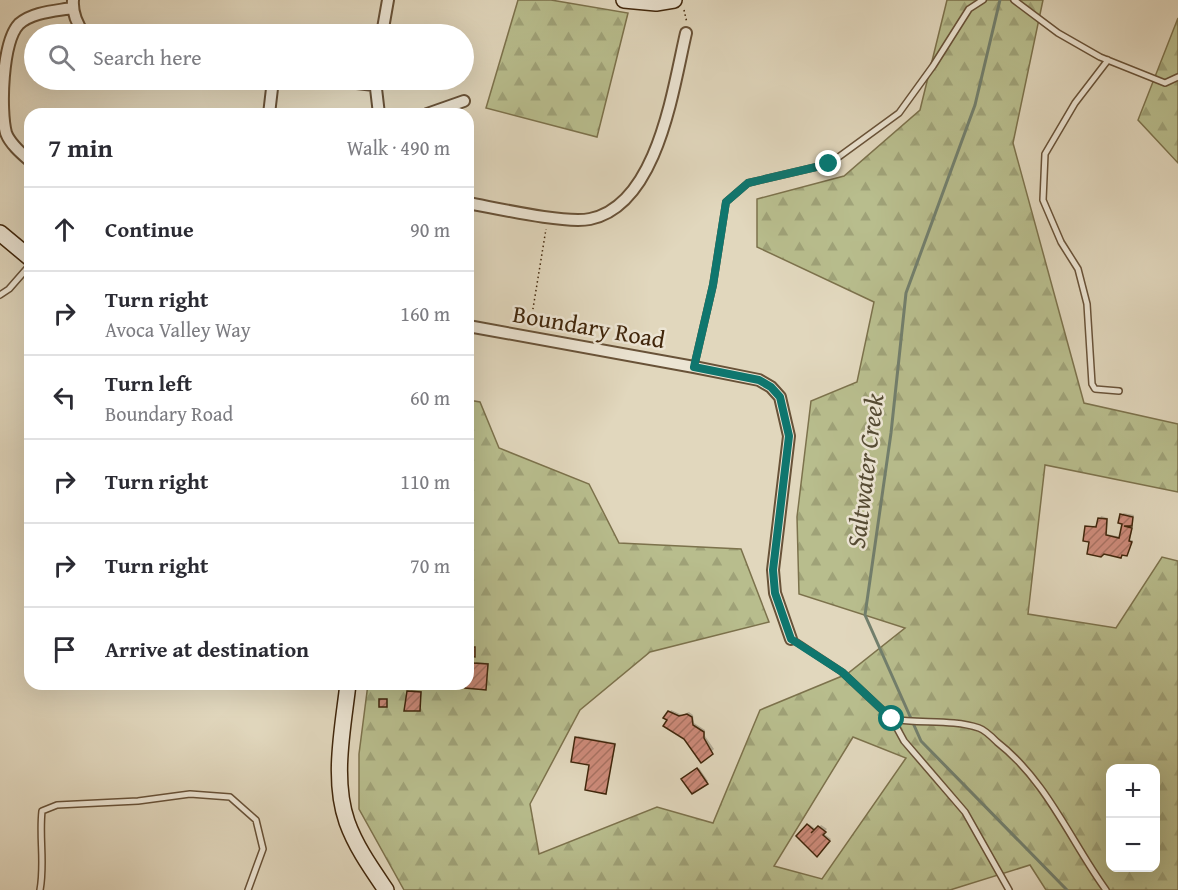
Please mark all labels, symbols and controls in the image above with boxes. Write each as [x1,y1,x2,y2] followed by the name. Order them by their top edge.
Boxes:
[24,24,474,90] search box
[45,41,78,74] icon: search
[93,41,202,73] text: Search here
[48,128,113,167] text: 7 min
[347,133,450,162] text: Walk · 490 m
[815,150,841,176] route end
[48,213,81,246] icon: ahead
[105,213,194,245] text: Continue
[410,215,450,244] text: 90 m
[105,283,208,315] text: Turn right
[510,296,668,357] street label: Boundary Road
[48,297,81,330] icon: right
[400,299,450,328] text: 160 m
[105,315,251,344] text: Avoca Valley Way
[105,367,192,399] text: Turn left
[48,381,81,414] icon: left
[410,383,450,412] text: 60 m
[836,391,893,550] water label: Saltwater Creek
[105,399,233,428] text: Boundary Road
[48,465,81,498] icon: right
[105,465,208,497] text: Turn right
[400,467,450,496] text: 110 m
[48,549,81,582] icon: right
[105,549,208,581] text: Turn right
[410,551,450,580] text: 70 m
[48,633,81,666] icon: arrive
[105,633,309,665] text: Arrive at destination
[878,705,904,731] route start
[1106,764,1160,872] map controls
[1106,764,1160,818] button: +
[1106,818,1160,872] button: −

